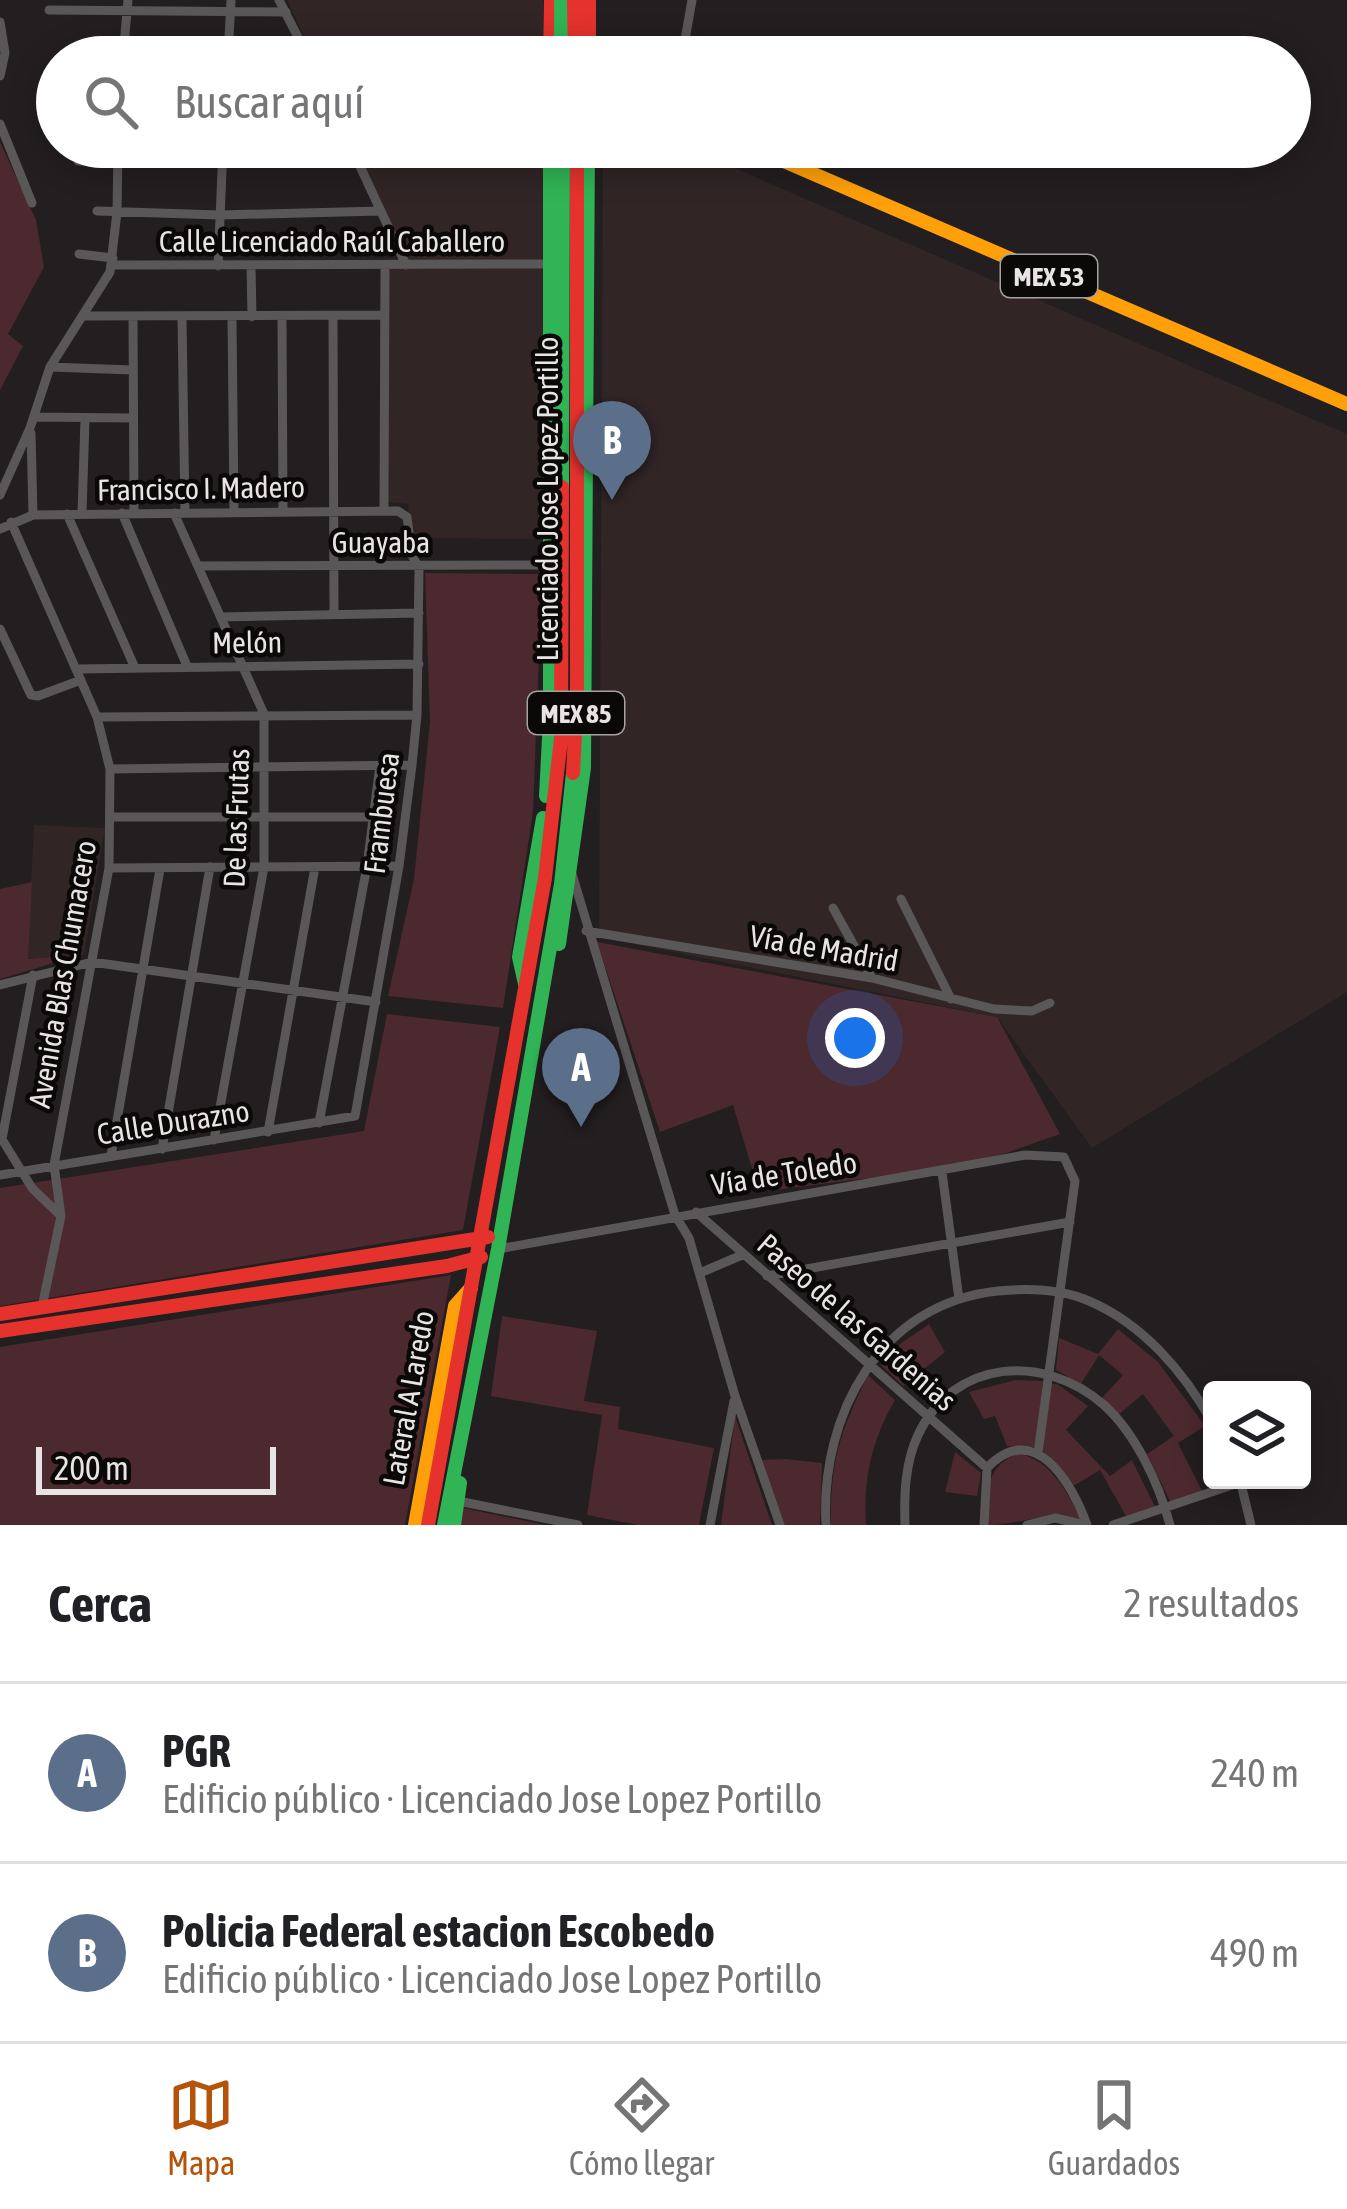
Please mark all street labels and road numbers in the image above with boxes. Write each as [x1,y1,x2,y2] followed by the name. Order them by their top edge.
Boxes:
[159,224,505,258] street label: Calle Licenciado Raúl Caballero
[1001,255,1097,297] road number: MEX 53
[530,337,564,661] street label: Licenciado Jose Lopez Portillo
[97,469,305,507] street label: Francisco I. Madero
[332,525,430,559] street label: Guayaba
[212,624,282,660] street label: Melón
[528,692,624,734] road number: MEX 85
[217,748,255,888] street label: De las Frutas
[357,750,405,876] street label: Frambuesa
[22,838,102,1110] street label: Avenida Blas Chumacero
[747,918,901,978] street label: Vía de Madrid
[94,1093,252,1151] street label: Calle Durazno
[709,1145,859,1201] street label: Vía de Toledo
[751,1227,963,1417] street label: Paseo de las Gardenias
[376,1308,440,1488] street label: Lateral A Laredo

